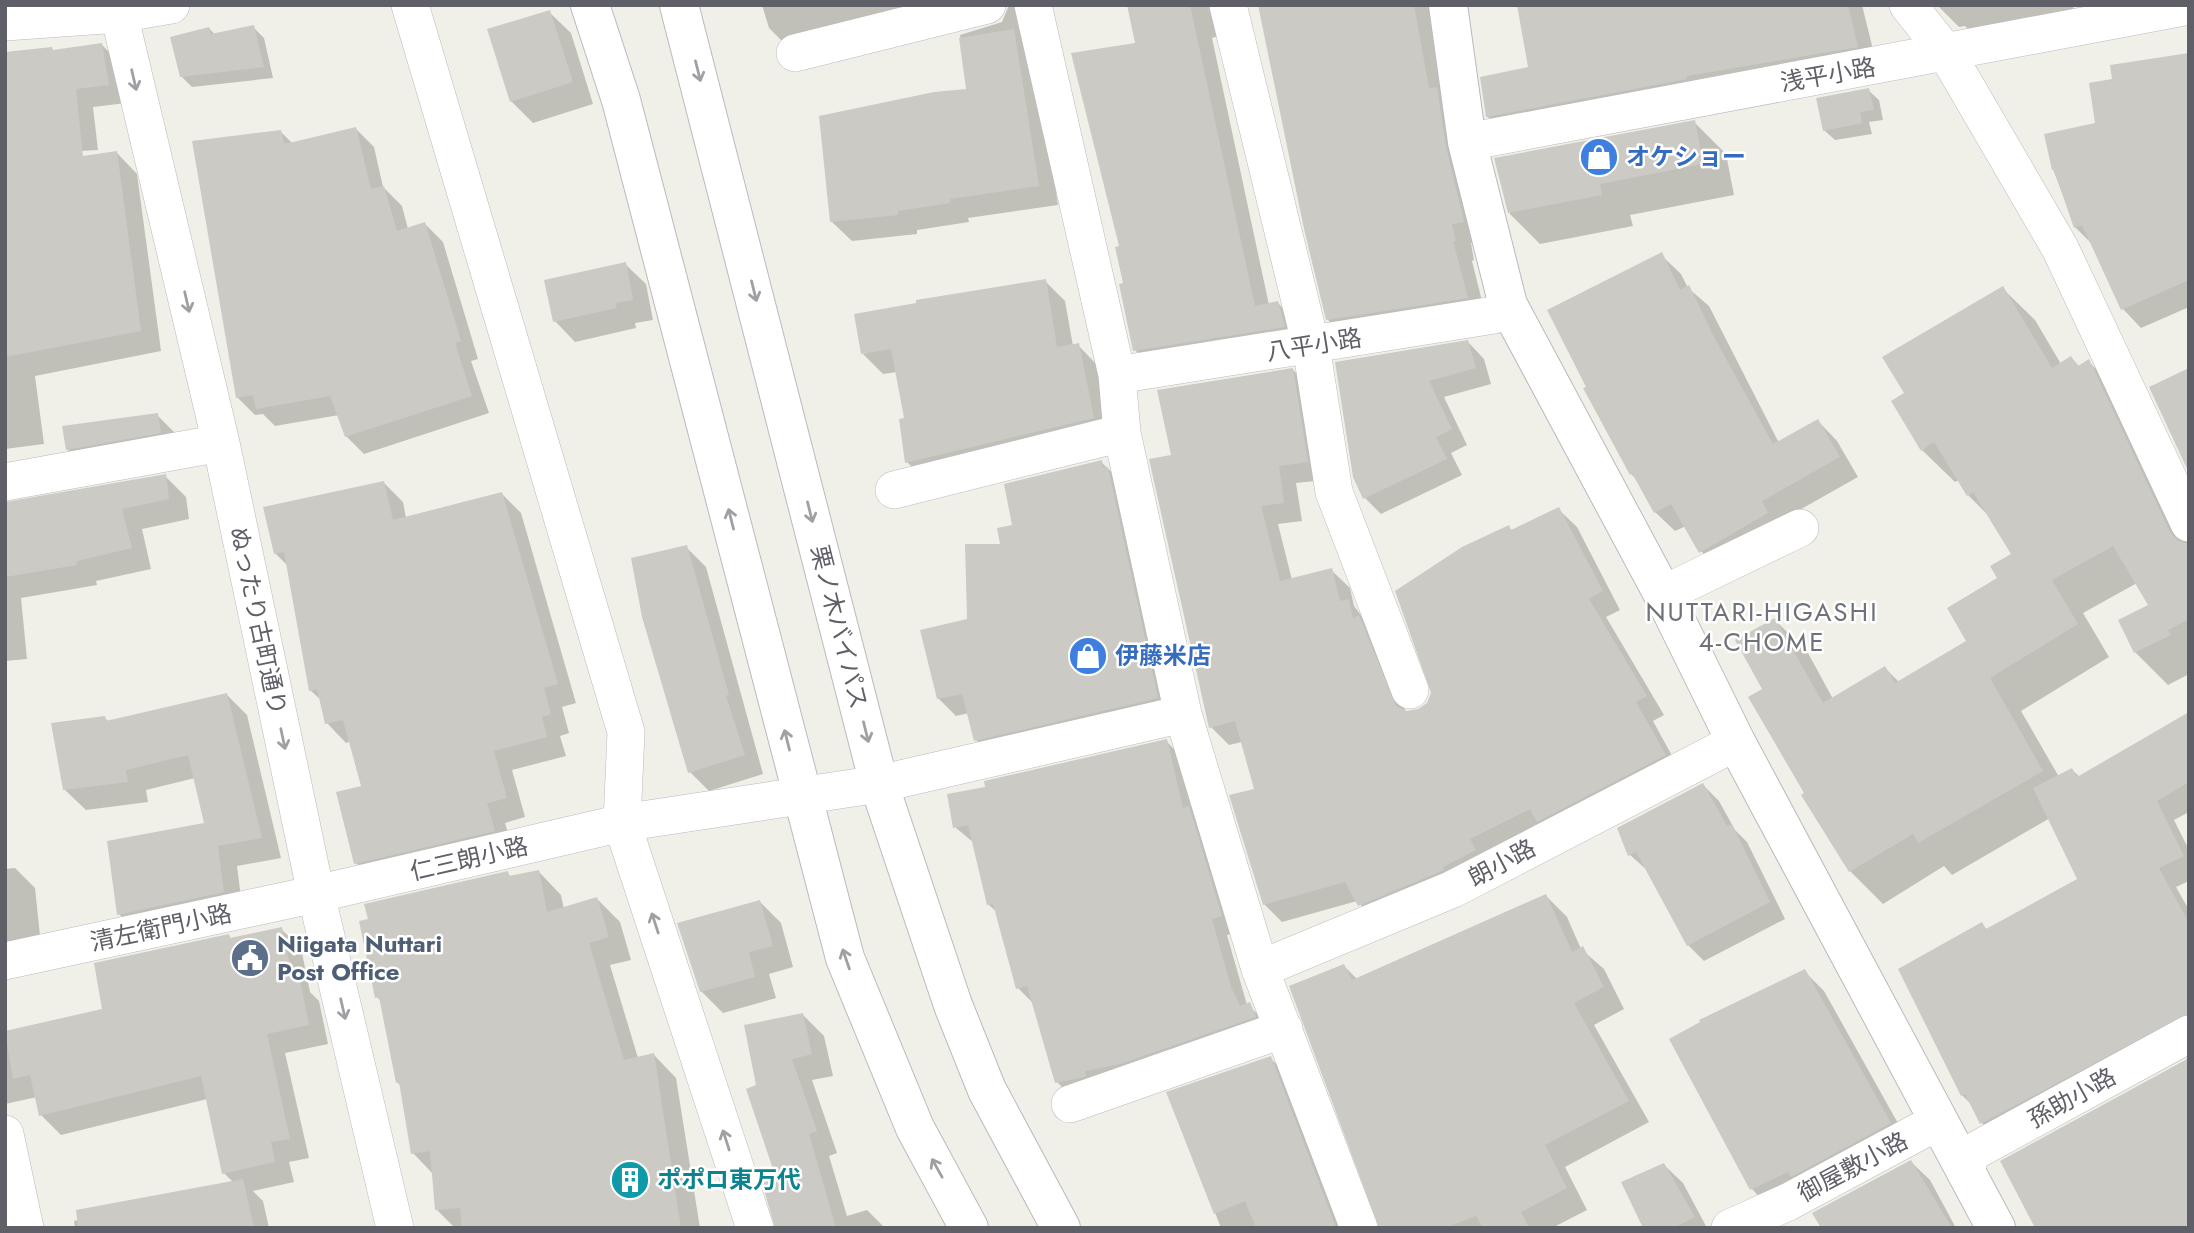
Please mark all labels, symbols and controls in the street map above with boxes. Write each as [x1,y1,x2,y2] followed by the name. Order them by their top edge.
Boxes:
[1778,49,1878,100] street label: 浅平小路
[692,59,705,82] one-way arrow
[129,69,142,91] one-way arrow
[1578,136,1620,178] shop icon: オケショー
[1626,139,1746,174] place label: オケショー
[748,279,761,302] one-way arrow
[181,290,194,313] one-way arrow
[1264,320,1364,369] street label: 八平小路
[804,500,817,523] one-way arrow
[724,508,737,531] one-way arrow
[221,523,296,718] street label: ぬったり古町通り
[802,541,877,712] street label: 栗ノ木バイパス
[1645,593,1879,661] district label: NUTTARI-HIGASHI 4-CHOME
[1067,635,1109,677] shop icon: 伊藤米店
[1115,638,1211,673] place label: 伊藤米店
[860,720,873,743] one-way arrow
[277,727,291,750] one-way arrow
[780,729,793,752] one-way arrow
[406,828,531,889] street label: 仁三朗小路
[1462,830,1542,895] street label: 朗小路
[87,895,235,960] street label: 清左衛門小路
[648,913,661,935] one-way arrow
[277,926,442,989] place label: Niigata Nuttari Post Office
[229,937,271,979] public building icon: Niigata Nuttari Post Office
[839,949,851,971] one-way arrow
[337,997,351,1020] one-way arrow
[2021,1059,2122,1136] street label: 孫助小路
[1792,1123,1914,1210] street label: 御屋敷小路
[719,1129,731,1151] one-way arrow
[929,1158,943,1179] one-way arrow
[609,1159,651,1201] building icon: ポポロ東万代
[657,1162,801,1197] place label: ポポロ東万代

